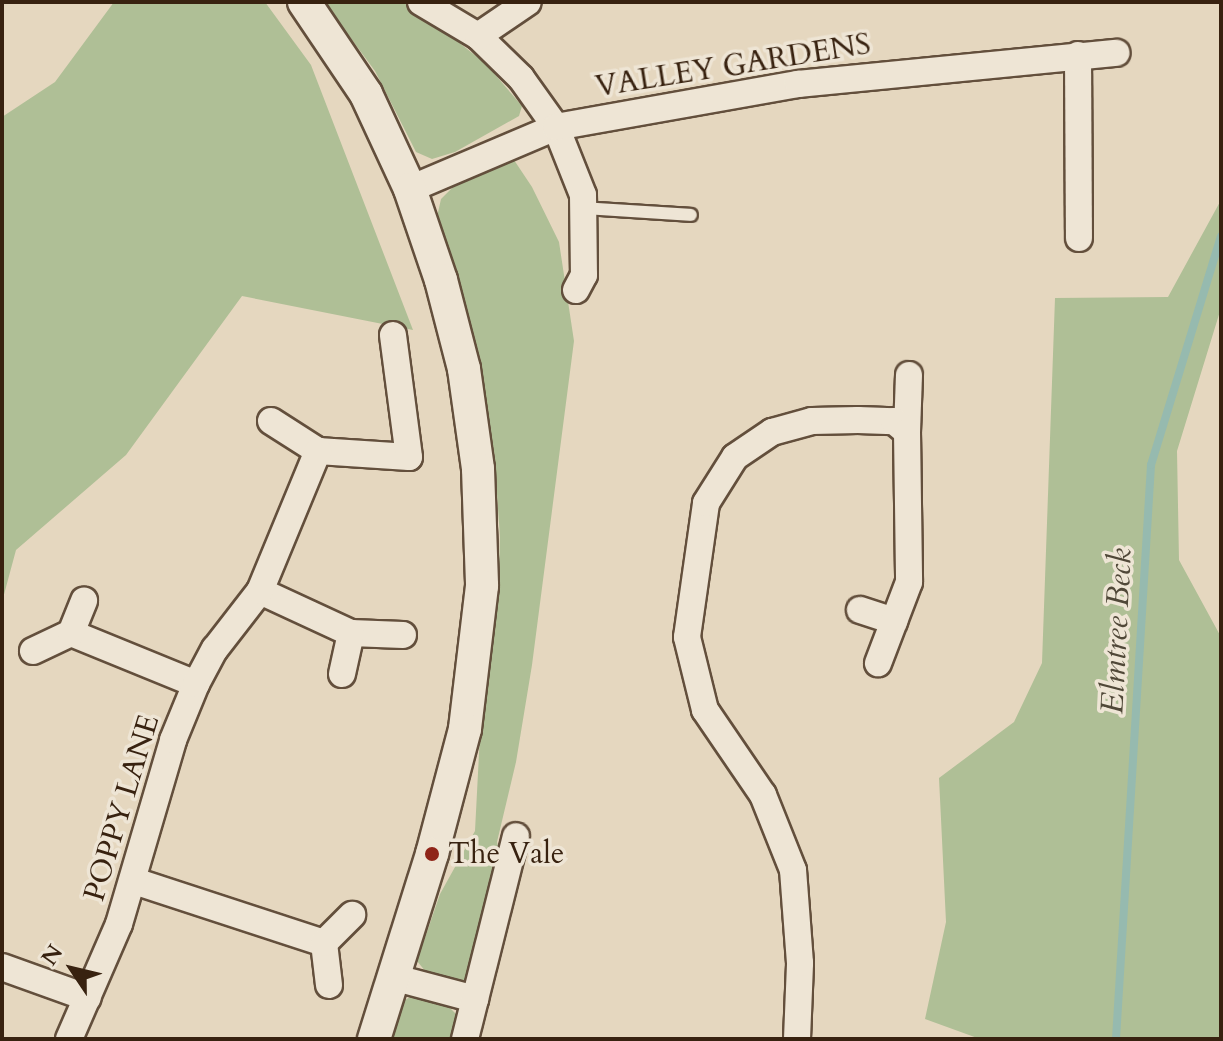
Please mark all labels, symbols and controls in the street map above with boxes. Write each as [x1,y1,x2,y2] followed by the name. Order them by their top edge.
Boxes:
[593,26,873,106] street label: VALLEY GARDENS
[1093,547,1141,715] water label: Elmtree Beck
[77,710,167,906] street label: POPPY LANE
[448,836,564,872] place label: The Vale
[423,845,441,863] marker: The Vale
[32,929,112,1009] north arrow
[35,939,70,972] text: N

